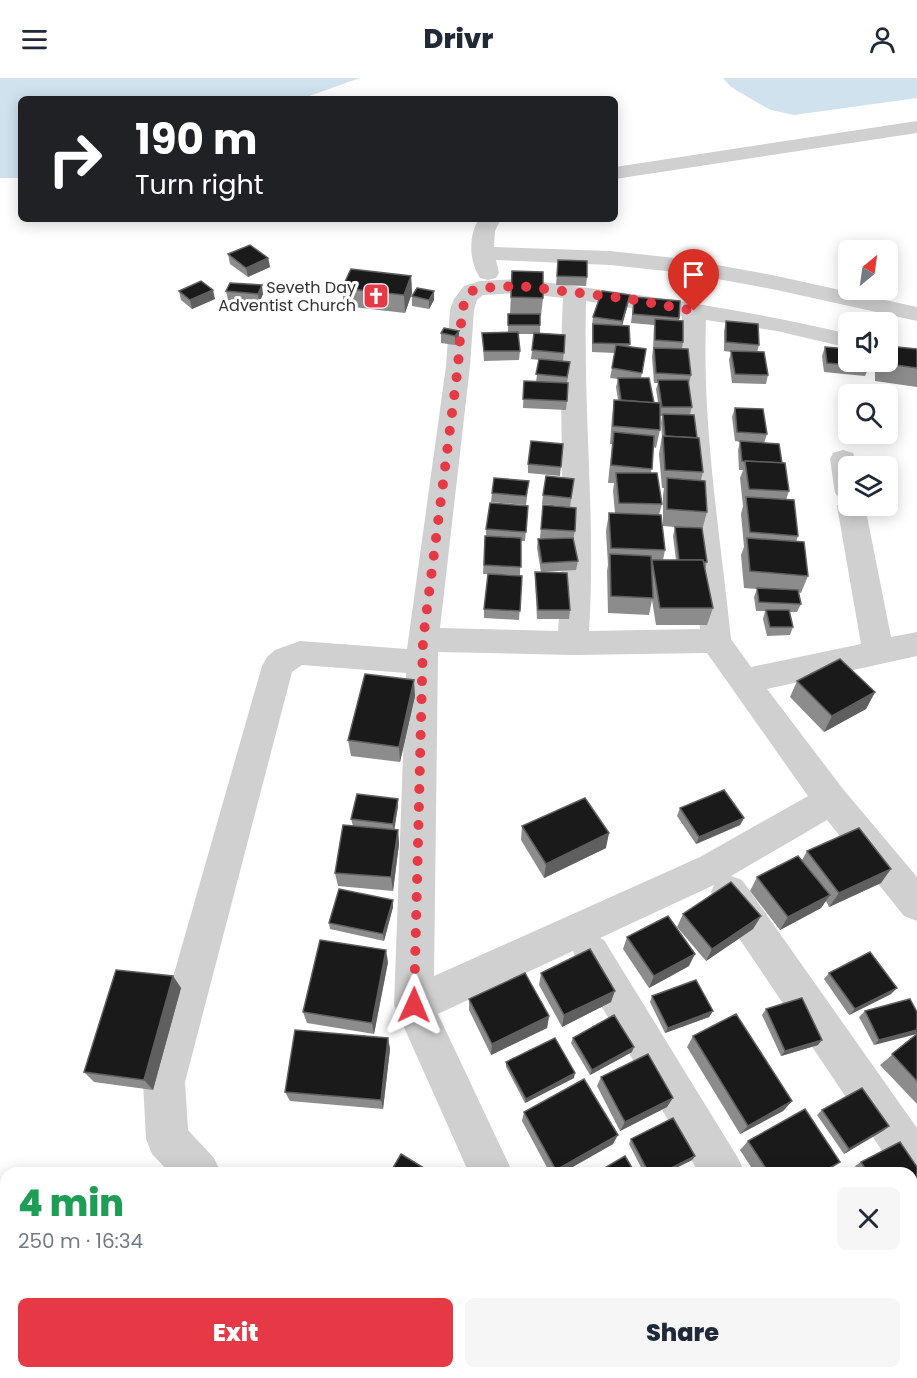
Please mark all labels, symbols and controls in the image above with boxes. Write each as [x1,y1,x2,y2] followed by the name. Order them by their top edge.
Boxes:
[424,20,493,57] text: Drivr
[18,23,51,56] icon: menu
[866,23,899,56] icon: person
[135,110,257,169] text: 190 m
[36,120,114,198] icon: right
[135,166,264,203] text: Turn right
[838,240,898,300] north arrow
[838,240,898,516] map controls
[668,249,719,311] pin
[677,258,710,291] icon: arrive
[218,276,356,317] place label: Seveth Day Adventist Church
[361,281,391,311] church icon: Seveth Day Adventist Church
[838,312,898,372] button: sound
[838,384,898,444] button: search
[838,456,898,516] button: layers
[382,973,446,1037] position arrow
[18,1178,124,1229] text: 4 min
[837,1187,900,1250] button: close
[18,1227,143,1255] text: 250 m · 16:34
[18,1298,453,1367] button: Exit
[465,1298,900,1367] button: Share

